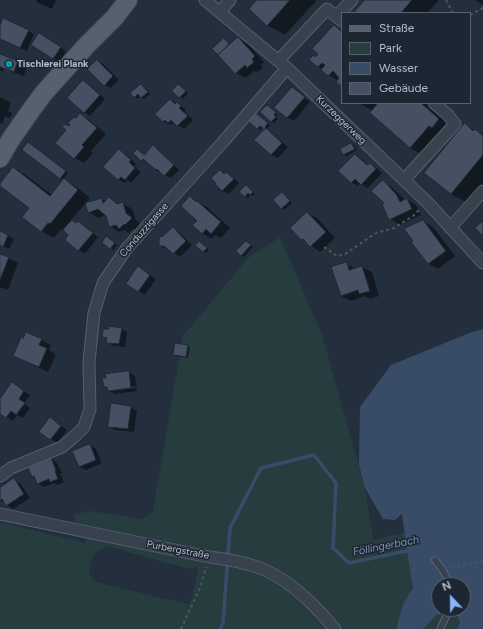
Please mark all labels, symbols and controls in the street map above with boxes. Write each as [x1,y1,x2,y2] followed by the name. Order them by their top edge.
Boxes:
[341,12,471,104] legend
[379,21,414,35] text: Straße
[379,41,402,55] text: Park
[17,58,88,70] place label: Tischlerei Plank
[4,59,14,69] marker: Tischlerei Plank
[379,61,418,75] text: Wasser
[379,81,428,95] text: Gebäude
[313,93,369,147] street label: Kurzeggerweg
[117,200,171,260] street label: Conduzzigasse
[352,533,420,559] water label: Föllingerbach
[146,538,210,562] street label: Purbergstraße
[431,577,471,617] north arrow
[440,579,453,594] text: N

